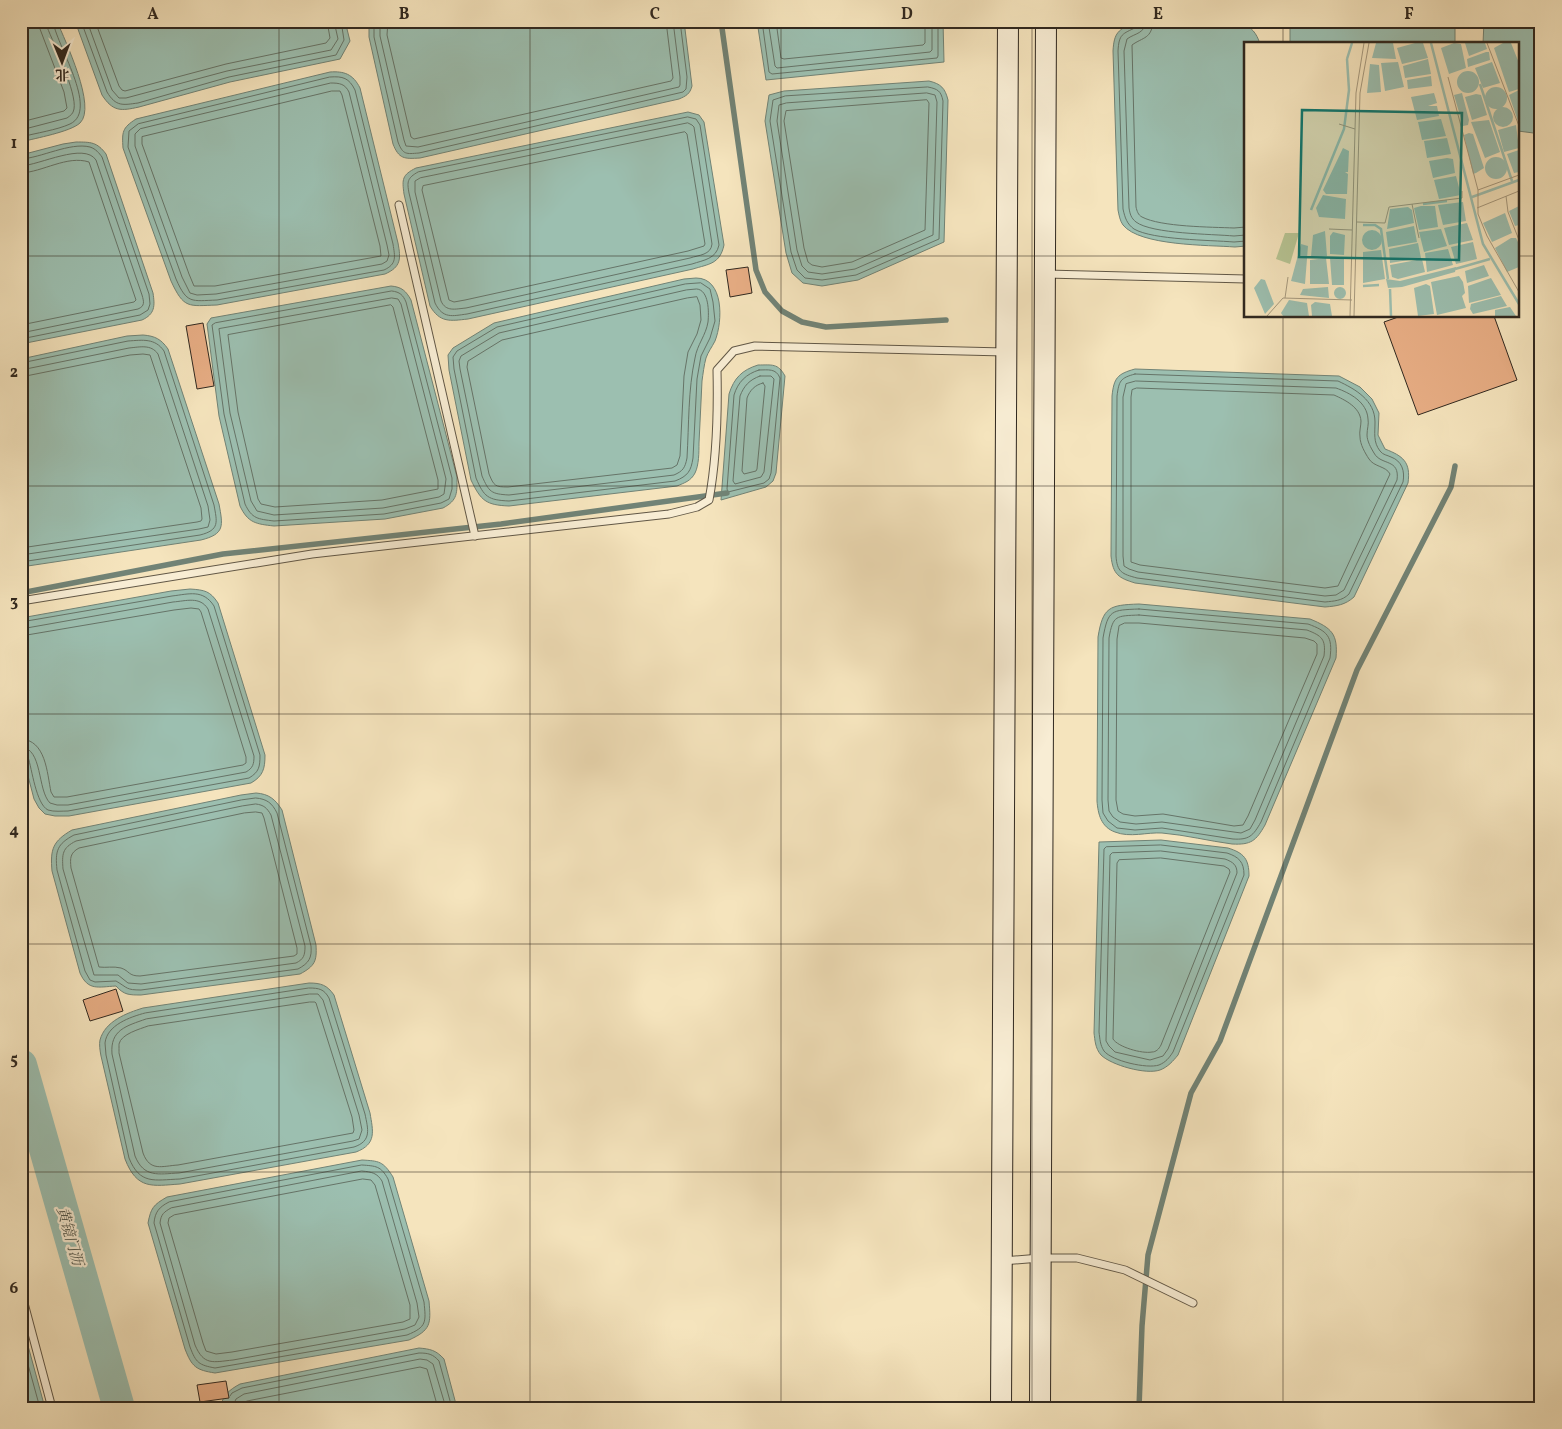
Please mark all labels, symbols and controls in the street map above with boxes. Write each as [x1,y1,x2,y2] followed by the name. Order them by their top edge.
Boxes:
[147,4,159,26] text: A
[399,4,410,26] text: B
[650,4,660,26] text: C
[901,4,913,26] text: D
[1153,4,1163,26] text: E
[1404,4,1414,26] text: F
[38,38,88,88] north arrow
[1244,42,1520,318] inset map
[55,64,69,83] text: 北
[11,133,17,155] text: 1
[10,362,18,384] text: 2
[10,591,18,613] text: 3
[9,820,19,842] text: 4
[10,1049,18,1071] text: 5
[50,1205,88,1271] water label: 黄镜门沥
[10,1278,19,1300] text: 6

